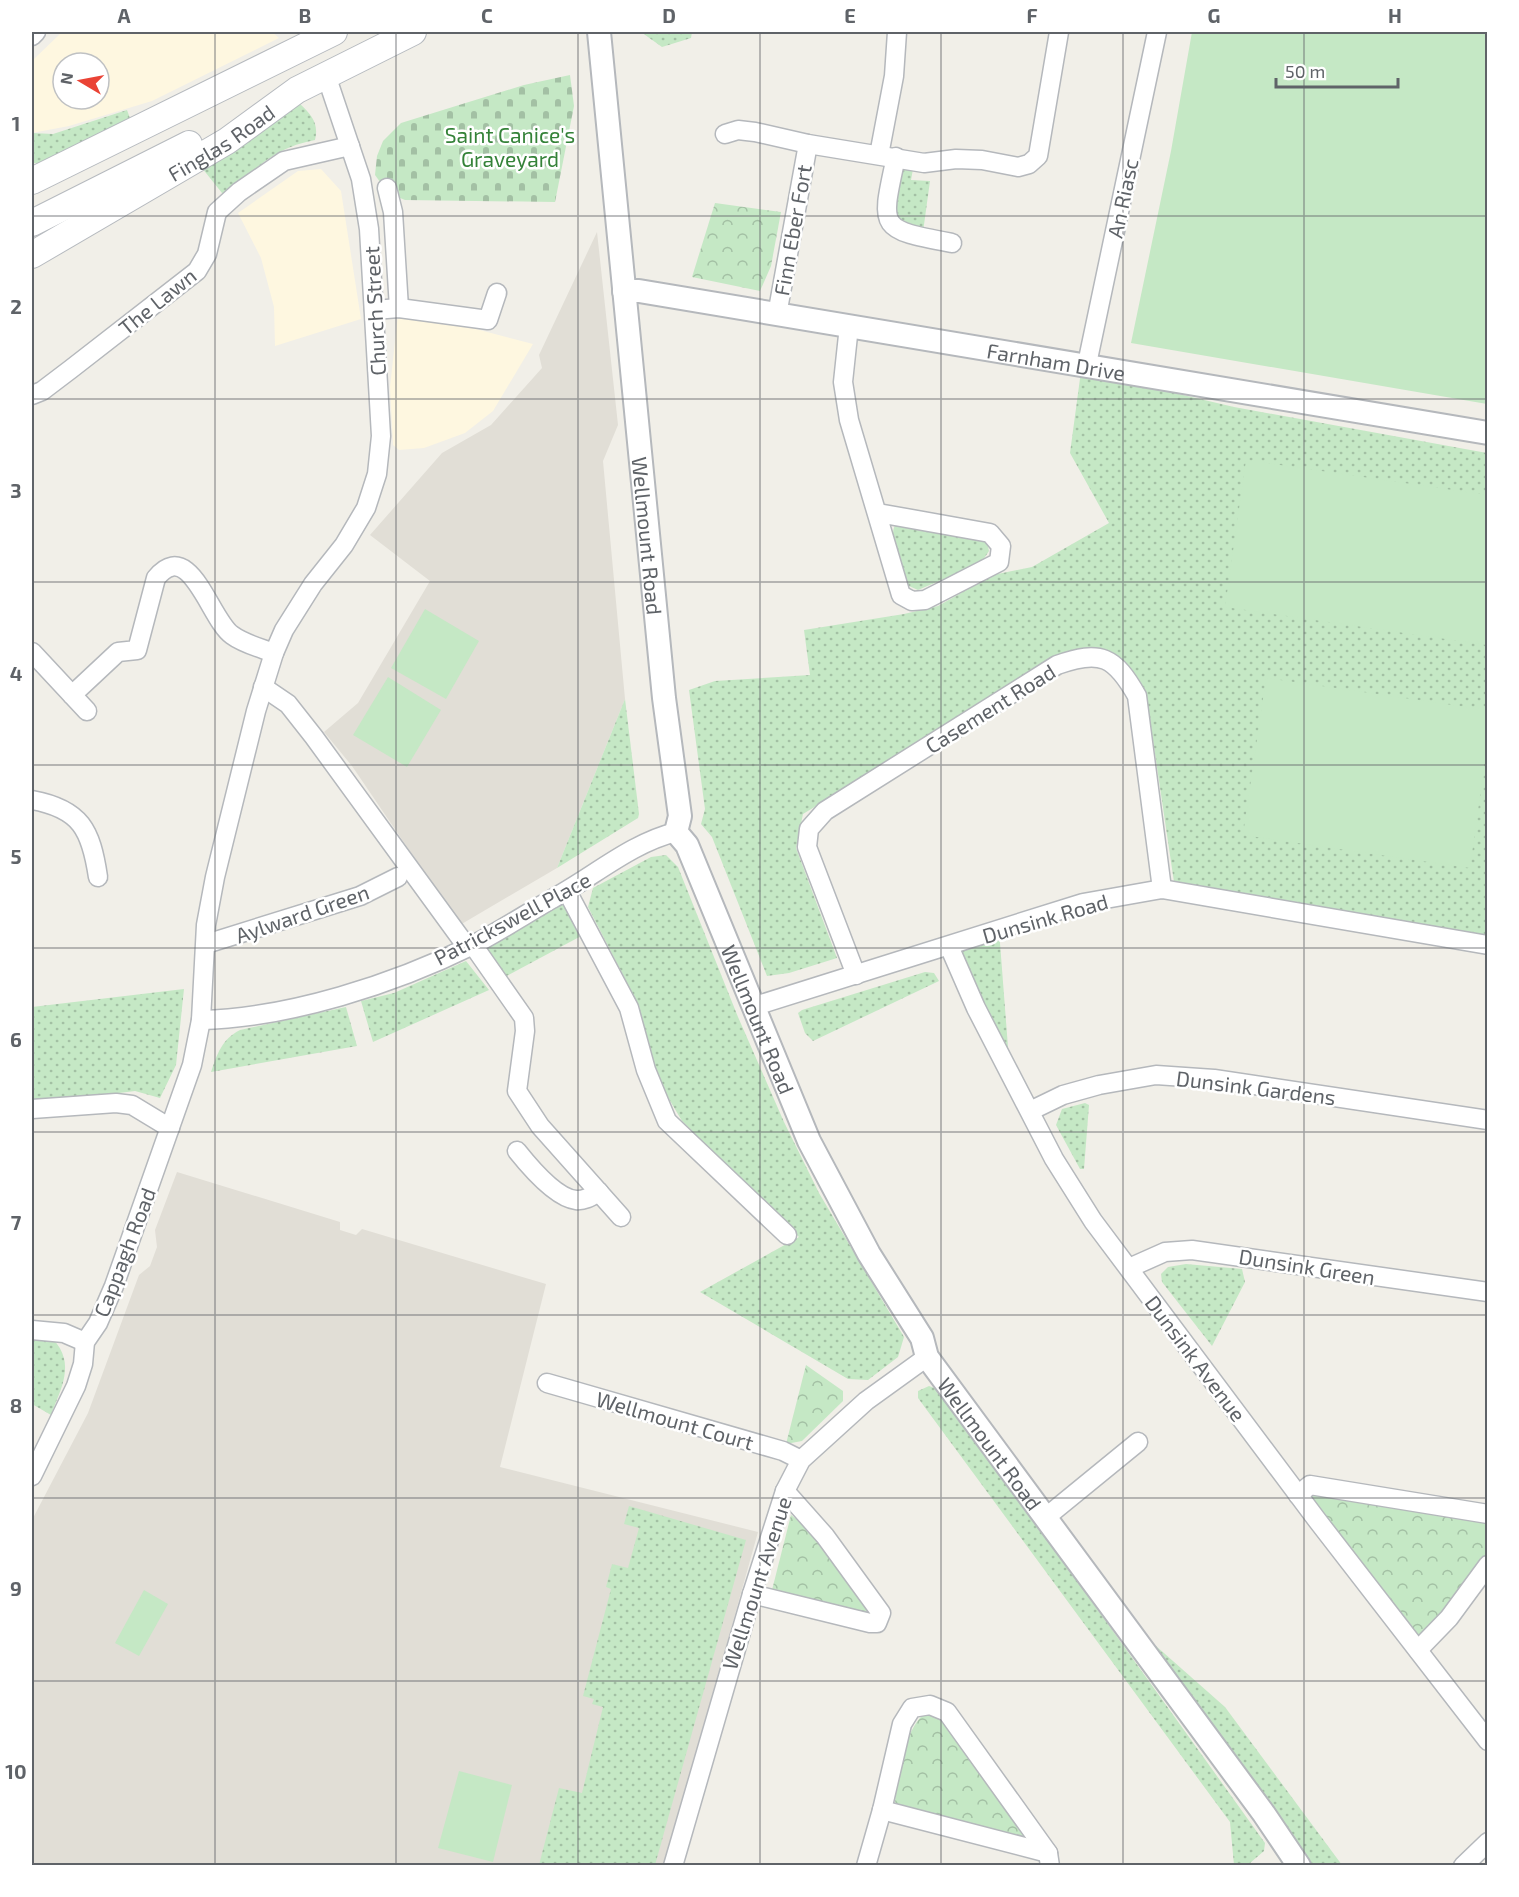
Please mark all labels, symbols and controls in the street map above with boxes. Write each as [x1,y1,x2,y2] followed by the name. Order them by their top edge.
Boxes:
[117,3,131,27] text: A
[299,3,311,27] text: B
[481,3,493,27] text: C
[662,3,676,27] text: D
[844,3,856,27] text: E
[1026,3,1038,27] text: F
[1208,3,1220,27] text: G
[1388,3,1402,27] text: H
[51,51,111,111] north arrow
[1276,51,1398,89] scale bar
[1285,60,1325,82] text: 50 m
[55,71,76,86] text: N
[163,98,279,186] street label: Finglas Road
[12,111,20,135] text: 1
[445,122,575,171] park label: Saint Canice's Graveyard
[1101,156,1143,240] street label: An Riasc
[768,163,816,297] street label: Finn Eber Fort
[358,246,390,376] street label: Church Street
[113,262,201,340] street label: The Lawn
[10,294,22,318] text: 2
[985,337,1127,385] street label: Farnham Drive
[628,455,668,616] street label: Wellmount Road
[10,478,22,502] text: 3
[920,658,1060,758] street label: Casement Road
[10,661,23,685] text: 4
[10,844,22,868] text: 5
[429,866,595,970] street label: Patrickswell Place
[232,878,372,948] street label: Aylward Green
[979,888,1111,948] street label: Dunsink Road
[717,941,801,1097] street label: Wellmount Road
[10,1027,22,1051] text: 6
[1175,1065,1337,1109] street label: Dunsink Gardens
[88,1184,160,1320] street label: Cappagh Road
[11,1210,22,1234] text: 7
[1237,1243,1377,1289] street label: Dunsink Green
[1141,1290,1251,1426] street label: Dunsink Avenue
[933,1372,1048,1515] street label: Wellmount Road
[593,1386,757,1454] street label: Wellmount Court
[10,1393,22,1417] text: 8
[716,1493,796,1673] street label: Wellmount Avenue
[10,1576,22,1600] text: 9
[5,1759,27,1783] text: 10

